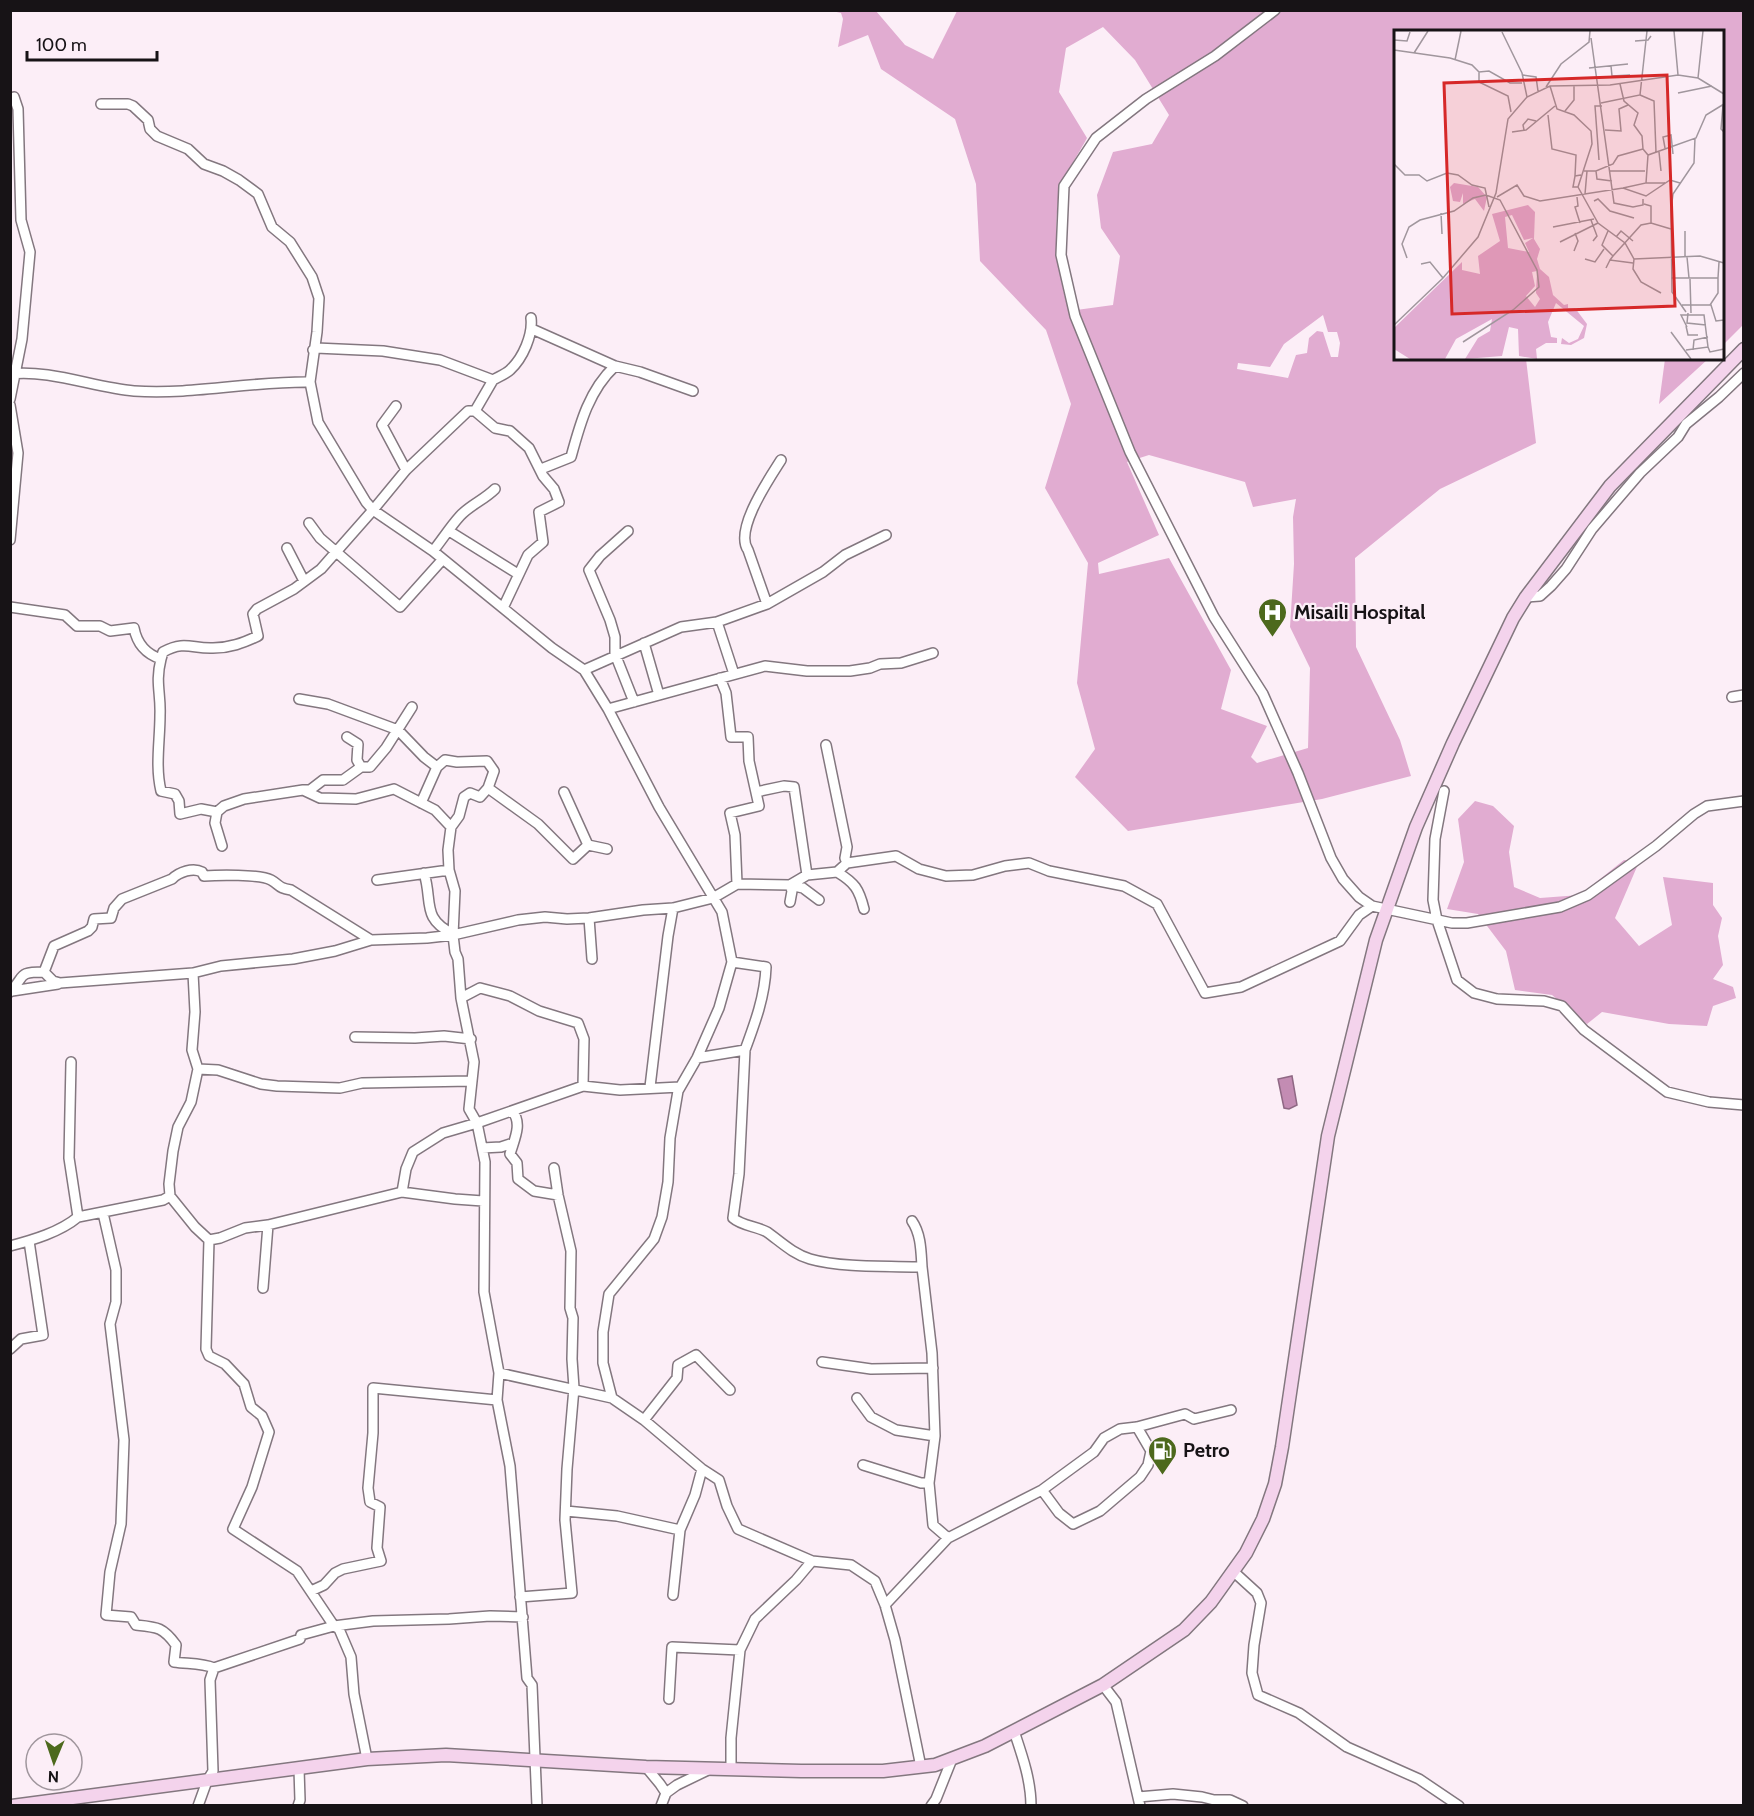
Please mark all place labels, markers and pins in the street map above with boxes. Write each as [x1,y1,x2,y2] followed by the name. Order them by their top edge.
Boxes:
[1257,596,1289,638] hospital icon: Misaili Hospital
[1294,600,1426,624] place label: Misaili Hospital
[1146,1434,1178,1476] fuel station icon: Petro
[1183,1438,1230,1462] place label: Petro

